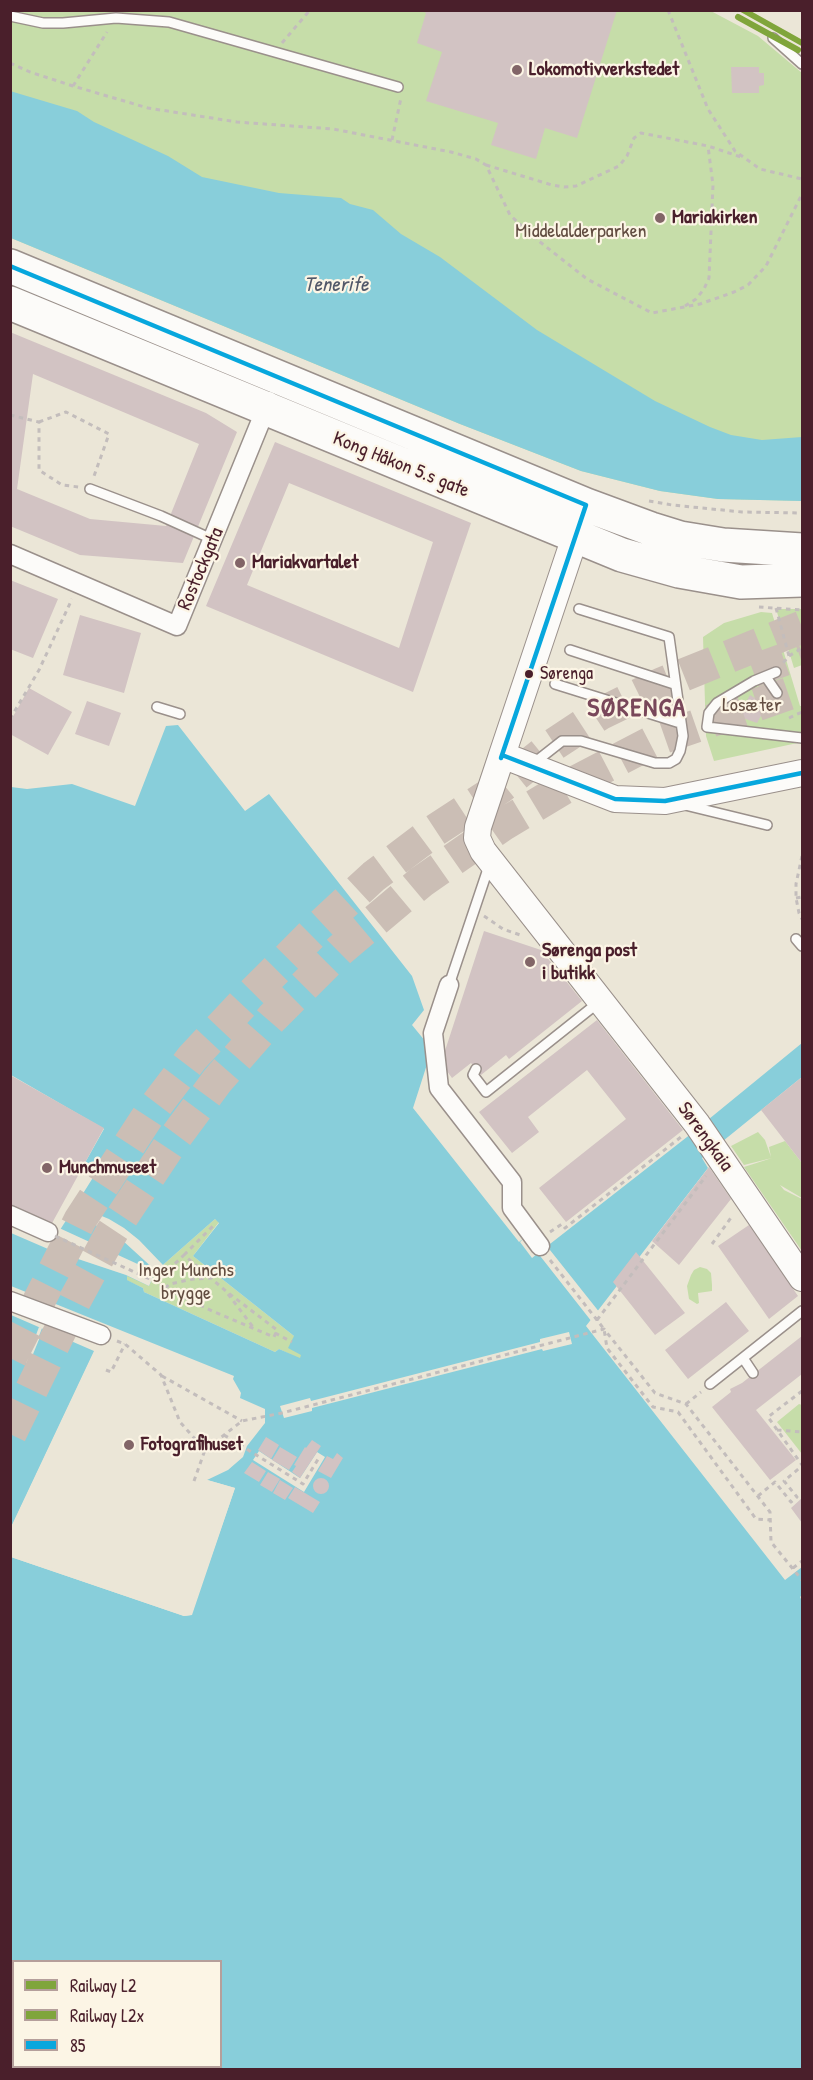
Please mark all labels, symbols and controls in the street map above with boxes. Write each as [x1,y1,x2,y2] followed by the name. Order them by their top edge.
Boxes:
[529,58,679,82] place label: Lokomotivverkstedet
[510,63,524,77] marker: Lokomotivverkstedet
[672,206,758,230] place label: Mariakirken
[653,211,667,225] marker: Mariakirken
[515,220,647,244] park label: Middelalderparken
[304,272,368,298] water label: Tenerife
[329,427,473,503] street label: Kong Håkon 5.s gate
[173,524,229,614] street label: Rostockgata
[252,551,358,575] place label: Mariakvartalet
[233,556,247,570] marker: Mariakvartalet
[540,663,593,685] place label: Sørenga
[523,668,535,680] marker: Sørenga
[587,693,687,725] district label: SØRENGA
[722,694,782,718] park label: Losæter
[542,939,637,986] place label: Sørenga post i butikk
[523,955,537,969] marker: Sørenga post i butikk
[672,1098,738,1176] street label: Sørengkaia
[59,1156,156,1180] place label: Munchmuseet
[40,1161,54,1175] marker: Munchmuseet
[138,1259,234,1306] park label: Inger Munchs brygge
[141,1433,243,1457] place label: Fotografihuset
[122,1438,136,1452] marker: Fotografihuset
[12,1960,222,2068] legend
[70,1973,136,1998] text: Railway L2
[70,2003,144,2028] text: Railway L2x
[70,2033,85,2058] text: 85

